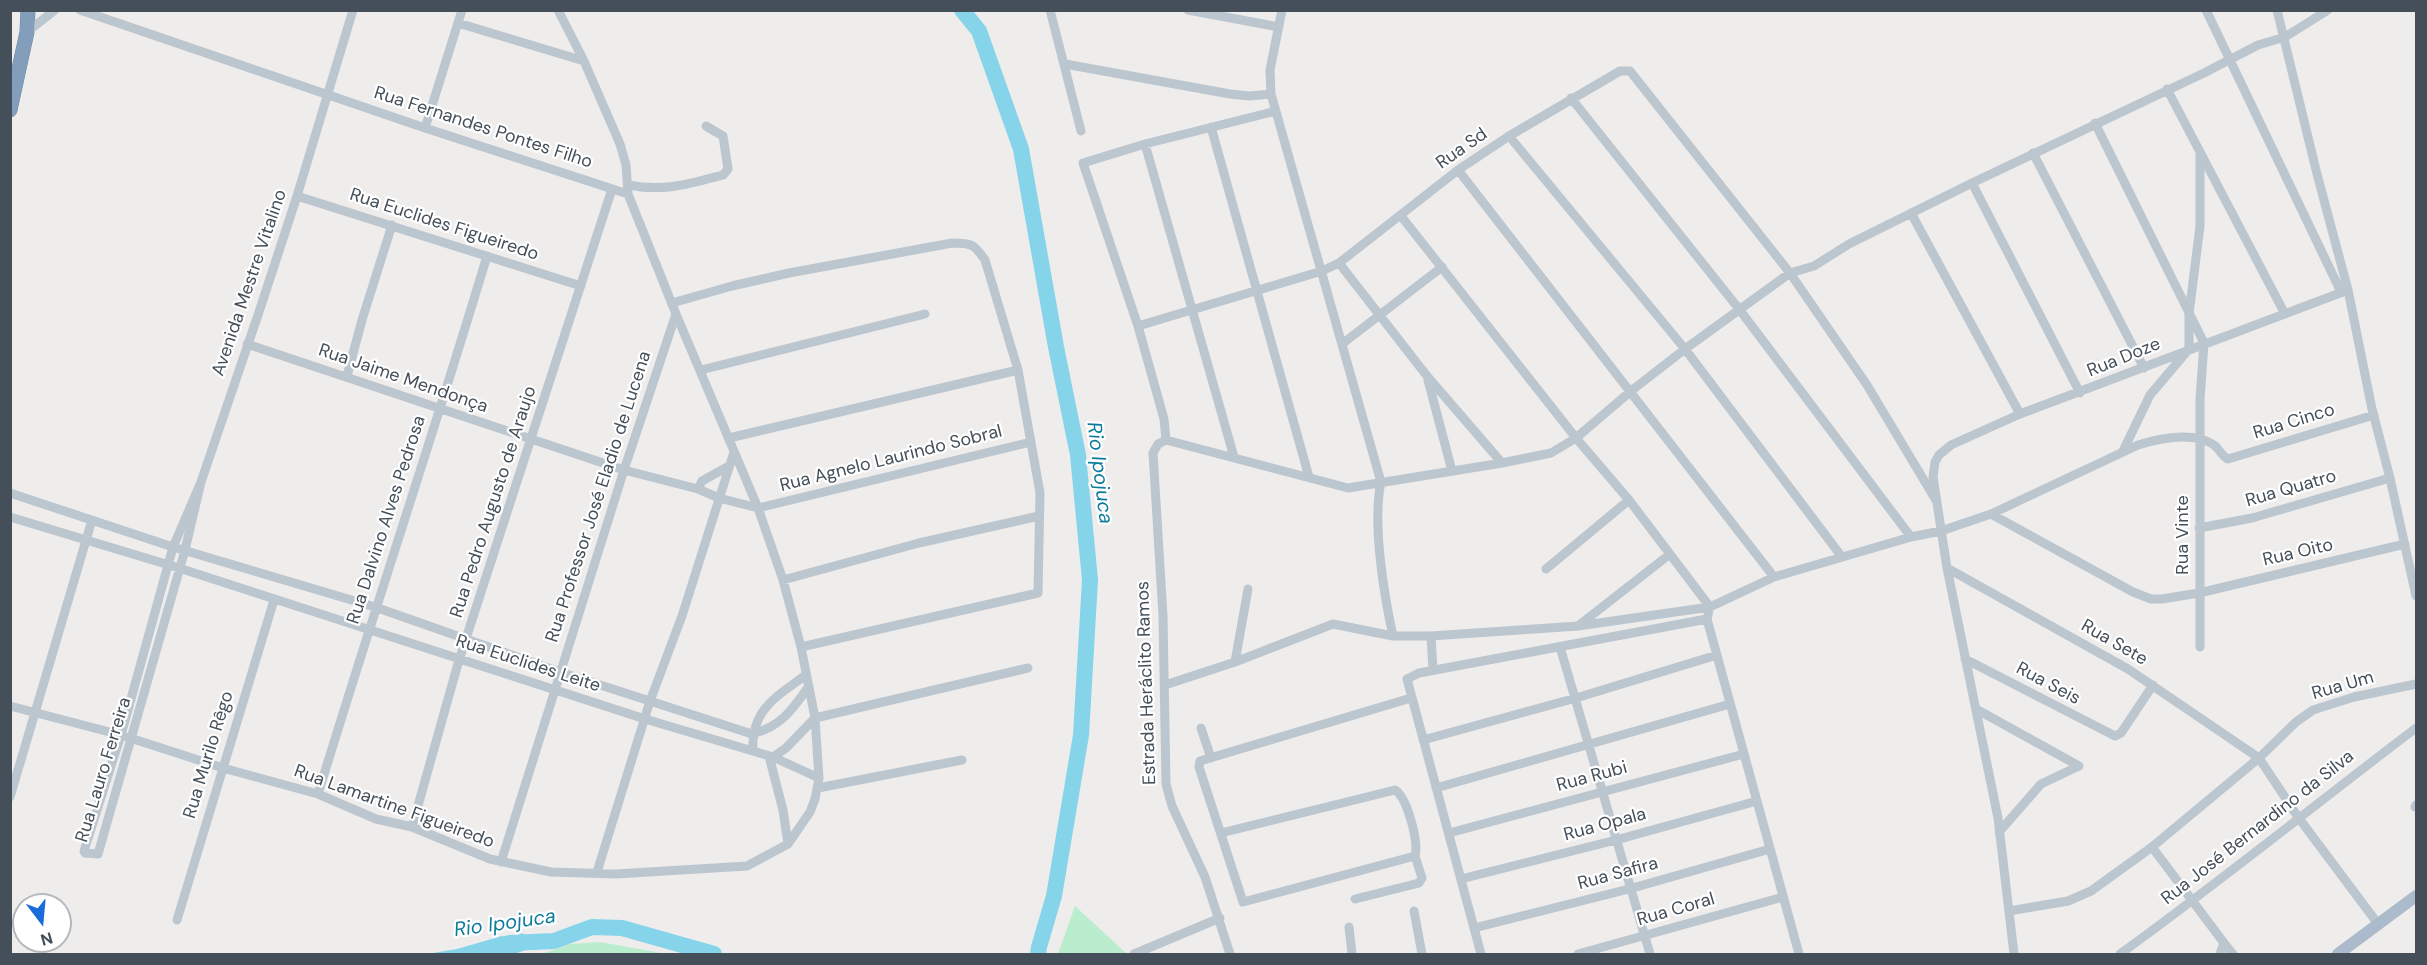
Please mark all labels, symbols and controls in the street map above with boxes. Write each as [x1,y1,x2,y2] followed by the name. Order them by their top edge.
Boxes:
[371,82,595,174] street label: Rua Fernandes Pontes Filho
[1432,124,1492,174] street label: Rua Sd
[347,184,541,266] street label: Rua Euclides Figueiredo
[208,187,292,379] street label: Avenida Mestre Vitalino
[2084,334,2164,382] street label: Rua Doze
[315,340,491,418] street label: Rua Jaime Mendonça
[542,349,656,645] street label: Rua Professor José Eladio de Lucena
[446,383,542,621] street label: Rua Pedro Augusto de Araujo
[2251,399,2337,445] street label: Rua Cinco
[343,413,431,627] street label: Rua Dalvino Alves Pedrosa
[778,421,1004,497] street label: Rua Agnelo Laurindo Sobral
[1081,421,1117,525] water label: Rio Ipojuca
[2243,466,2339,512] street label: Rua Quatro
[2172,495,2194,575] street label: Rua Vinte
[2261,534,2335,572] street label: Rua Oito
[1133,581,1161,785] street label: Estrada Heráclito Ramos
[2077,615,2151,671] street label: Rua Sete
[453,630,603,698] street label: Rua Euclides Leite
[2012,658,2084,710] street label: Rua Seis
[2310,667,2376,705] street label: Rua Um
[179,689,239,821] street label: Rua Murilo Rêgo
[72,695,136,845] street label: Rua Lauro Ferreira
[2157,746,2359,910] street label: Rua José Bernardino da Silva
[1554,757,1630,797] street label: Rua Rubi
[291,761,497,853] street label: Rua Lamartine Figueiredo
[1561,804,1649,846] street label: Rua Opala
[1575,853,1661,895] street label: Rua Safira
[1635,889,1717,931] street label: Rua Coral
[12,893,72,953] north arrow
[453,905,557,943] water label: Rio Ipojuca
[38,927,55,951] text: N

